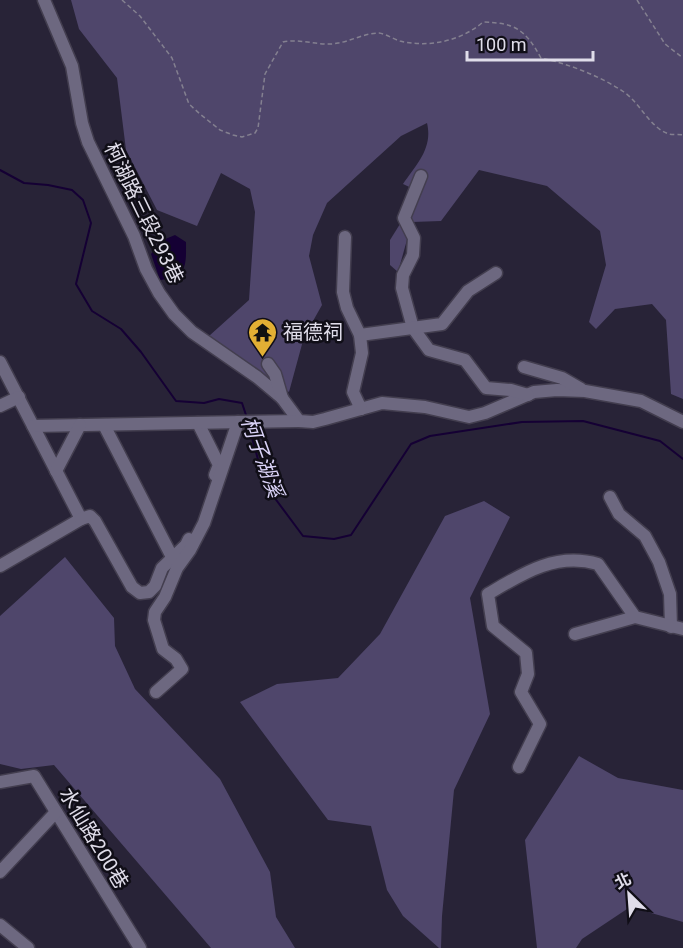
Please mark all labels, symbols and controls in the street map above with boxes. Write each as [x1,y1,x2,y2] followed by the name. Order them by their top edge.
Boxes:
[467,24,593,62] scale bar
[476,34,527,55] text: 100 m
[100,139,188,287] street label: 柯湖路三段293巷
[246,316,278,358] temple icon: 福德祠
[283,320,343,344] place label: 福德祠
[236,413,289,503] water label: 柯子湖溪
[54,783,134,893] street label: 水仙路200巷
[599,864,659,924] north arrow
[612,869,634,893] text: 北

